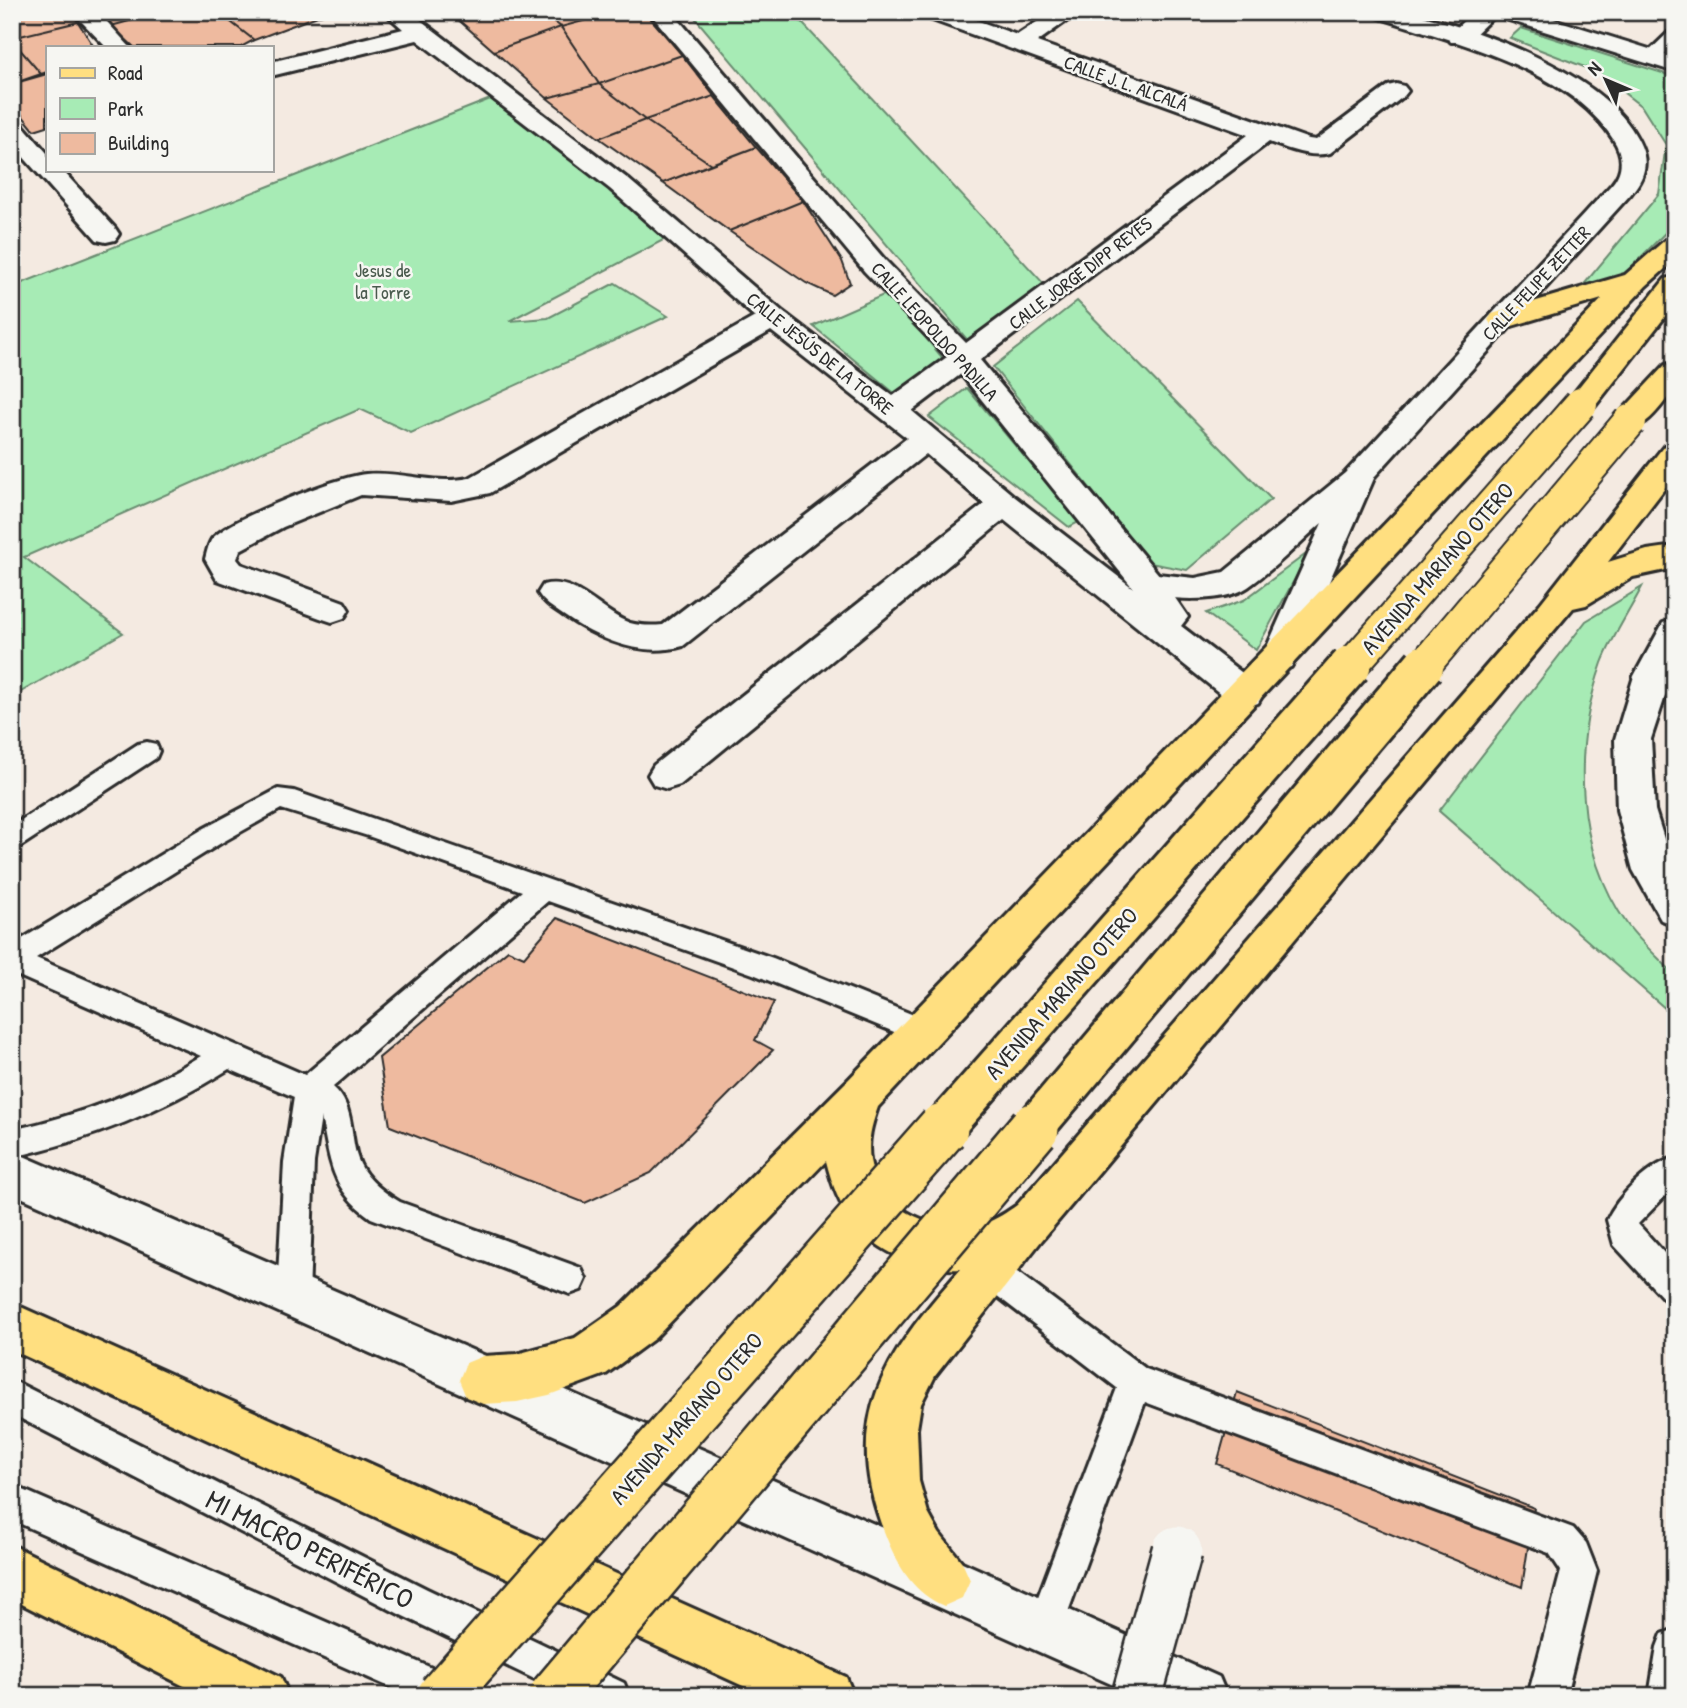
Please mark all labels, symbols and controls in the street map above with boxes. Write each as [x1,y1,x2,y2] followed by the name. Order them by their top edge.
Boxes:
[46,46,273,172] legend
[1572,46,1642,116] north arrow
[1061,49,1191,117] street label: CALLE J. L. ALCALÁ
[1581,56,1607,81] text: N
[108,58,142,87] text: Road
[108,94,143,123] text: Park
[108,128,169,157] text: Building
[1003,210,1157,336] street label: CALLE JORGE DIPP REYES
[1476,220,1596,346] street label: CALLE FELIPE ZETTER
[866,256,1004,406] street label: CALLE LEOPOLDO PADILLA
[355,257,412,305] park label: Jesus de la Torre
[741,286,899,421] street label: CALLE JESÚS DE LA TORRE
[1354,475,1520,661] street label: AVENIDA MARIANO OTERO
[978,900,1144,1086] street label: AVENIDA MARIANO OTERO
[603,1325,769,1511] street label: AVENIDA MARIANO OTERO
[200,1480,420,1618] street label: MI MACRO PERIFÉRICO

